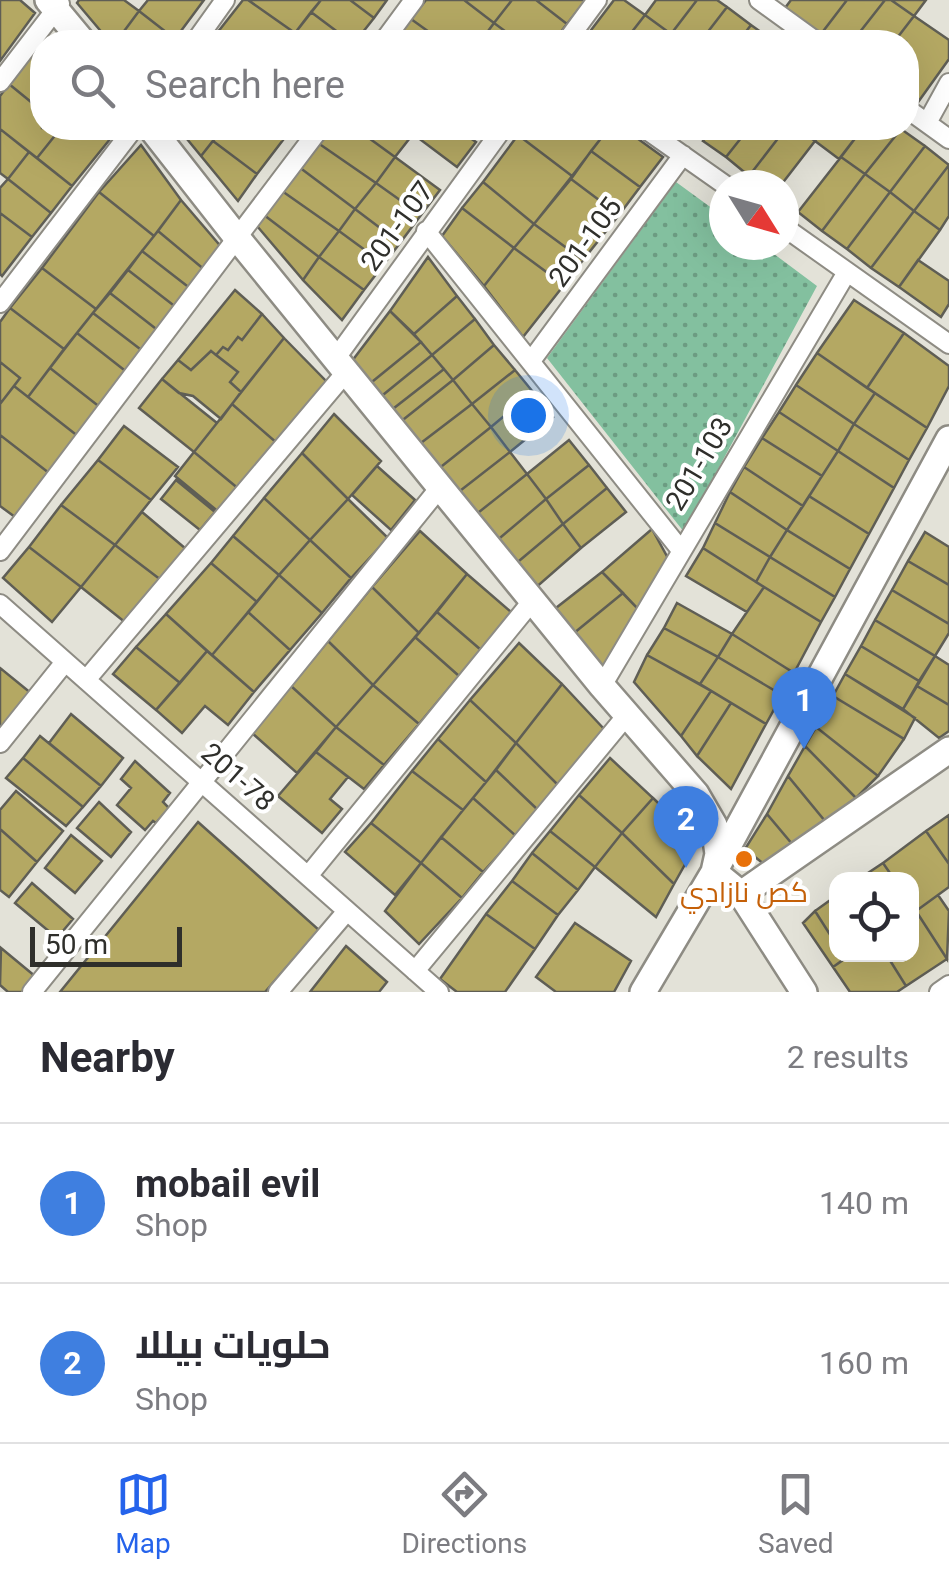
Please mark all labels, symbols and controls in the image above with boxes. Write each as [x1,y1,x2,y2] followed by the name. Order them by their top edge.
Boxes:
[30,30,919,140] search box
[65,58,120,113] icon: search
[145,63,345,107] text: Search here
[709,170,799,260] north arrow
[354,175,440,277] street label: 201-107
[542,191,628,293] street label: 201-105
[503,390,554,441] your location
[659,412,739,516] street label: 201-103
[772,666,836,749] pin: 1
[195,736,281,818] street label: 201-78
[654,786,718,868] pin: 2
[733,848,755,870] marker: كص نازادي
[829,872,919,962] map controls
[829,872,919,962] button: locate
[680,876,808,914] place label: كص نازادي
[30,922,182,966] scale bar
[45,928,108,961] text: 50 m
[40,1033,175,1082] text: Nearby
[787,1038,909,1076] text: 2 results
[135,1162,320,1206] text: mobail evil
[63,1184,82,1222] text: 1
[819,1184,909,1222] text: 140 m
[135,1206,208,1244] text: Shop
[135,1323,330,1367] text: حلويات بيللا
[63,1344,82,1382] text: 2
[819,1344,909,1382] text: 160 m
[135,1380,208,1418] text: Shop
[115,1467,171,1560] tab: Map
[401,1467,527,1560] tab: Directions
[758,1467,834,1560] tab: Saved

